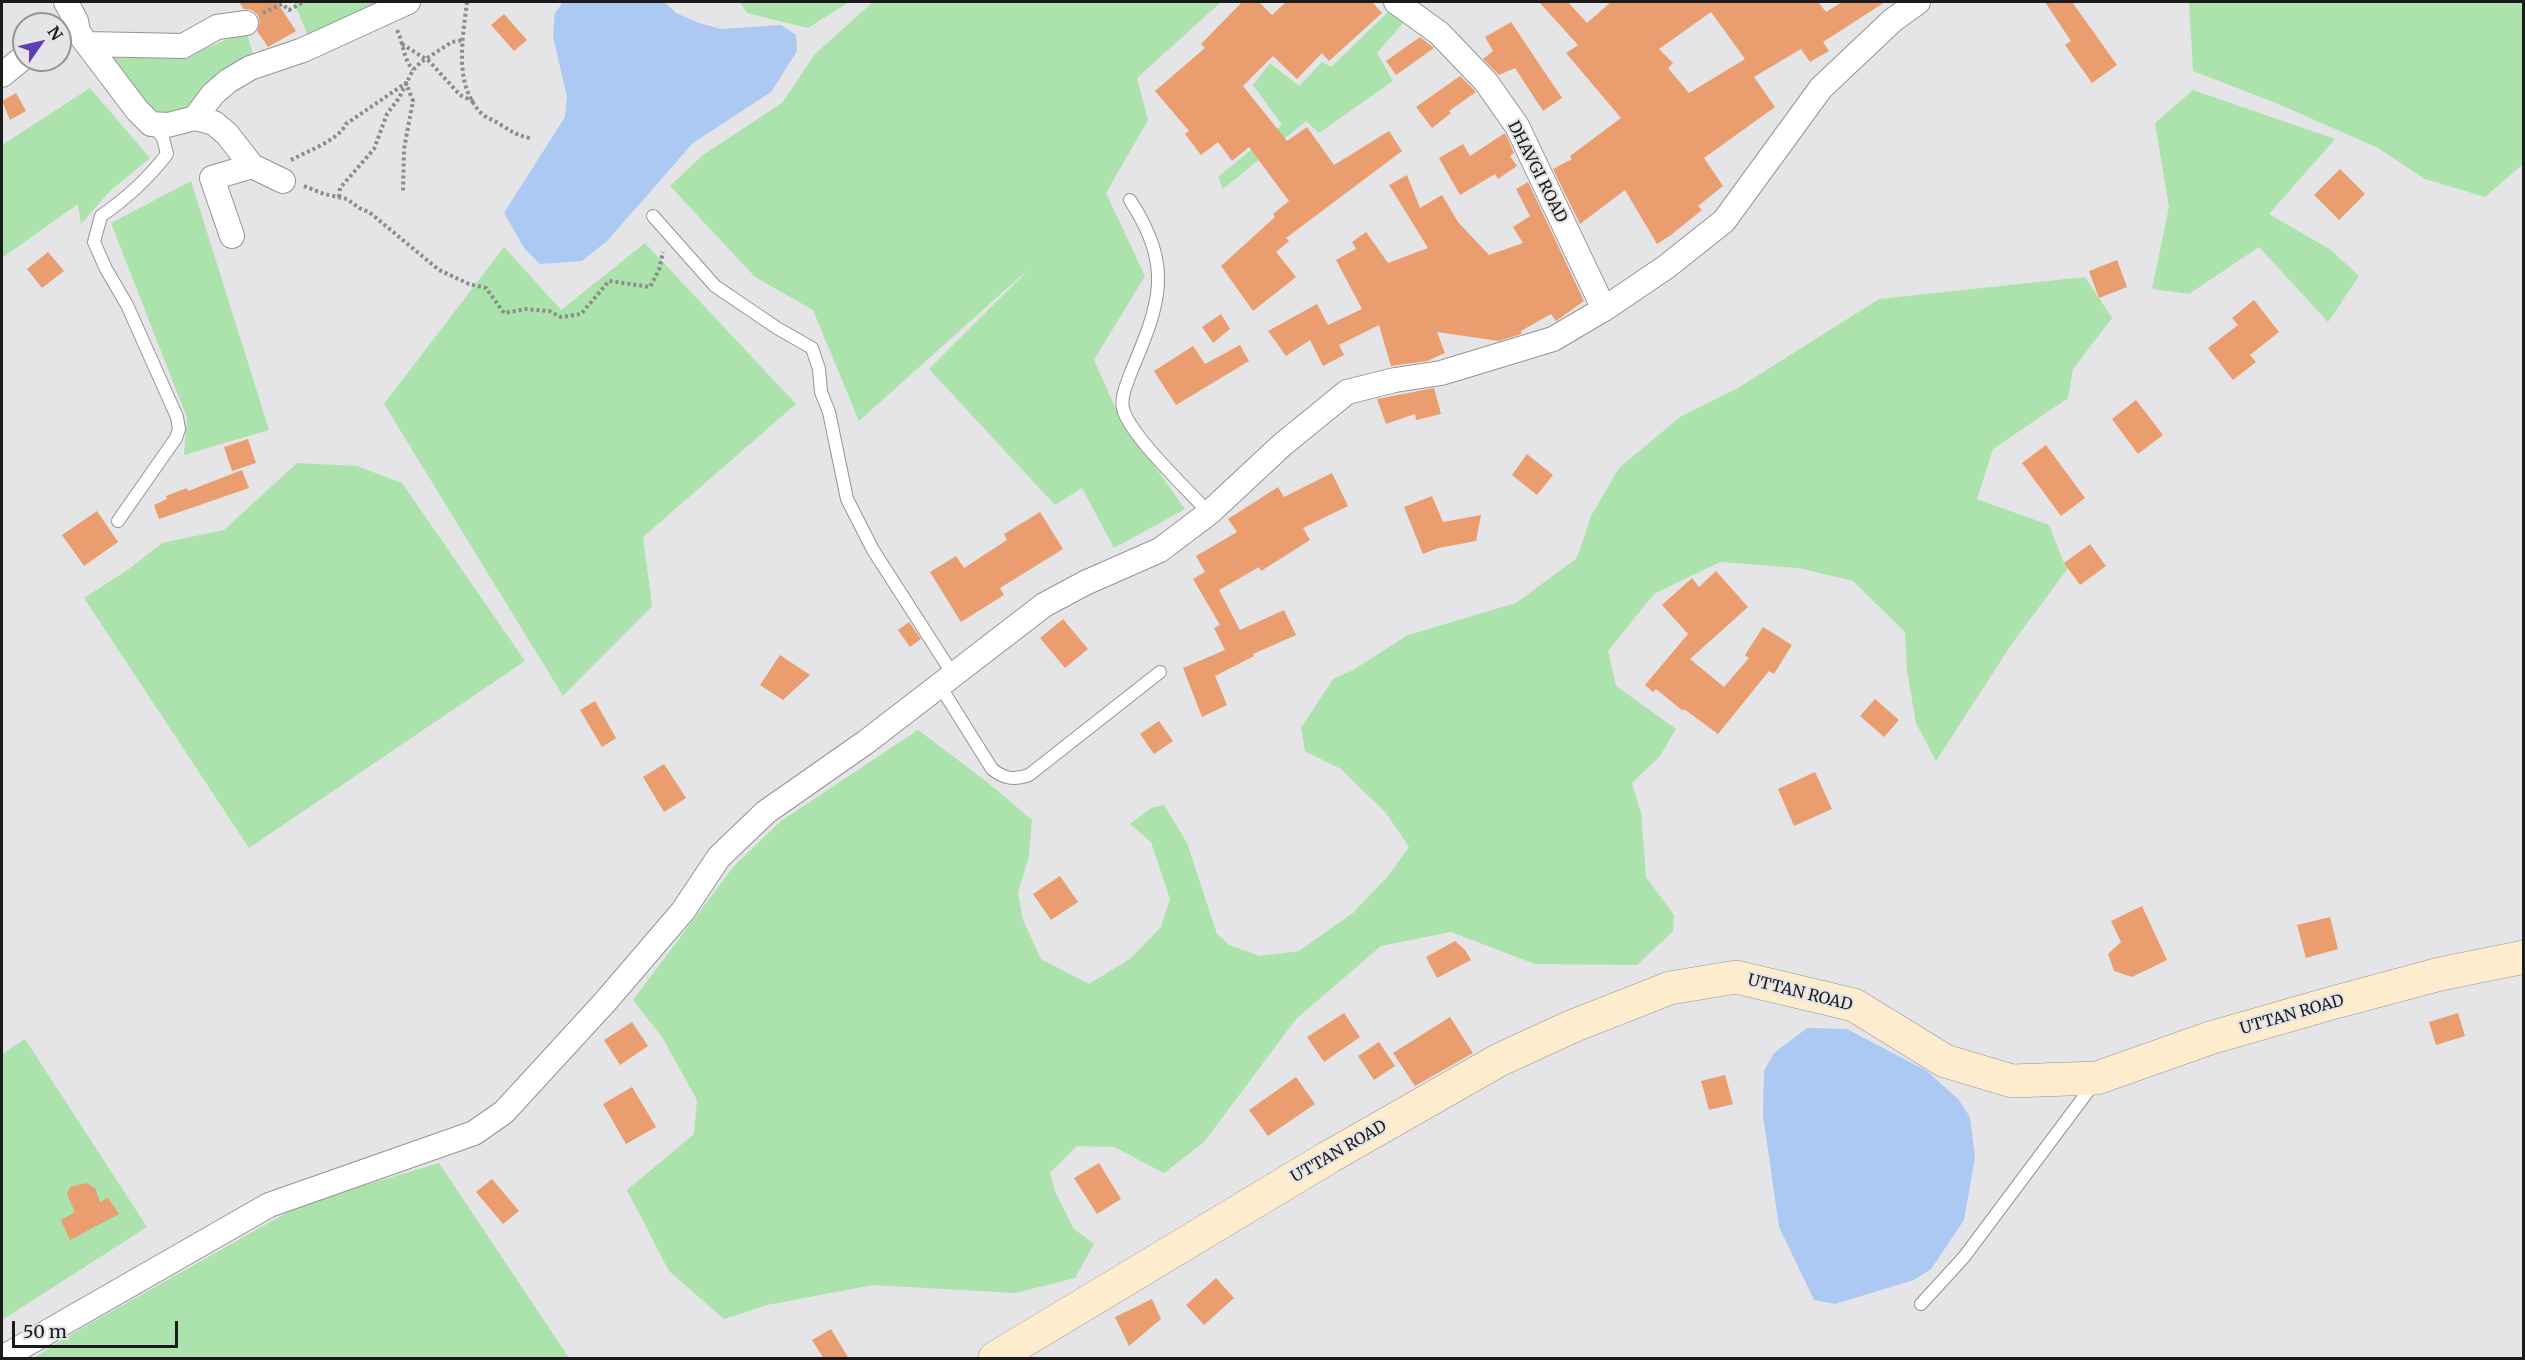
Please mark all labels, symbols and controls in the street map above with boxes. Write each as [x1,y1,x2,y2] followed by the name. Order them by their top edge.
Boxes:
[12,12,72,72] north arrow
[43,22,67,44] text: N
[1503,118,1571,226] street label: DHAVGI ROAD
[1746,971,1854,1015] street label: UTTAN ROAD
[2238,991,2346,1039] street label: UTTAN ROAD
[1288,1117,1390,1187] street label: UTTAN ROAD
[15,1309,182,1347] scale bar
[23,1320,67,1343] text: 50 m

